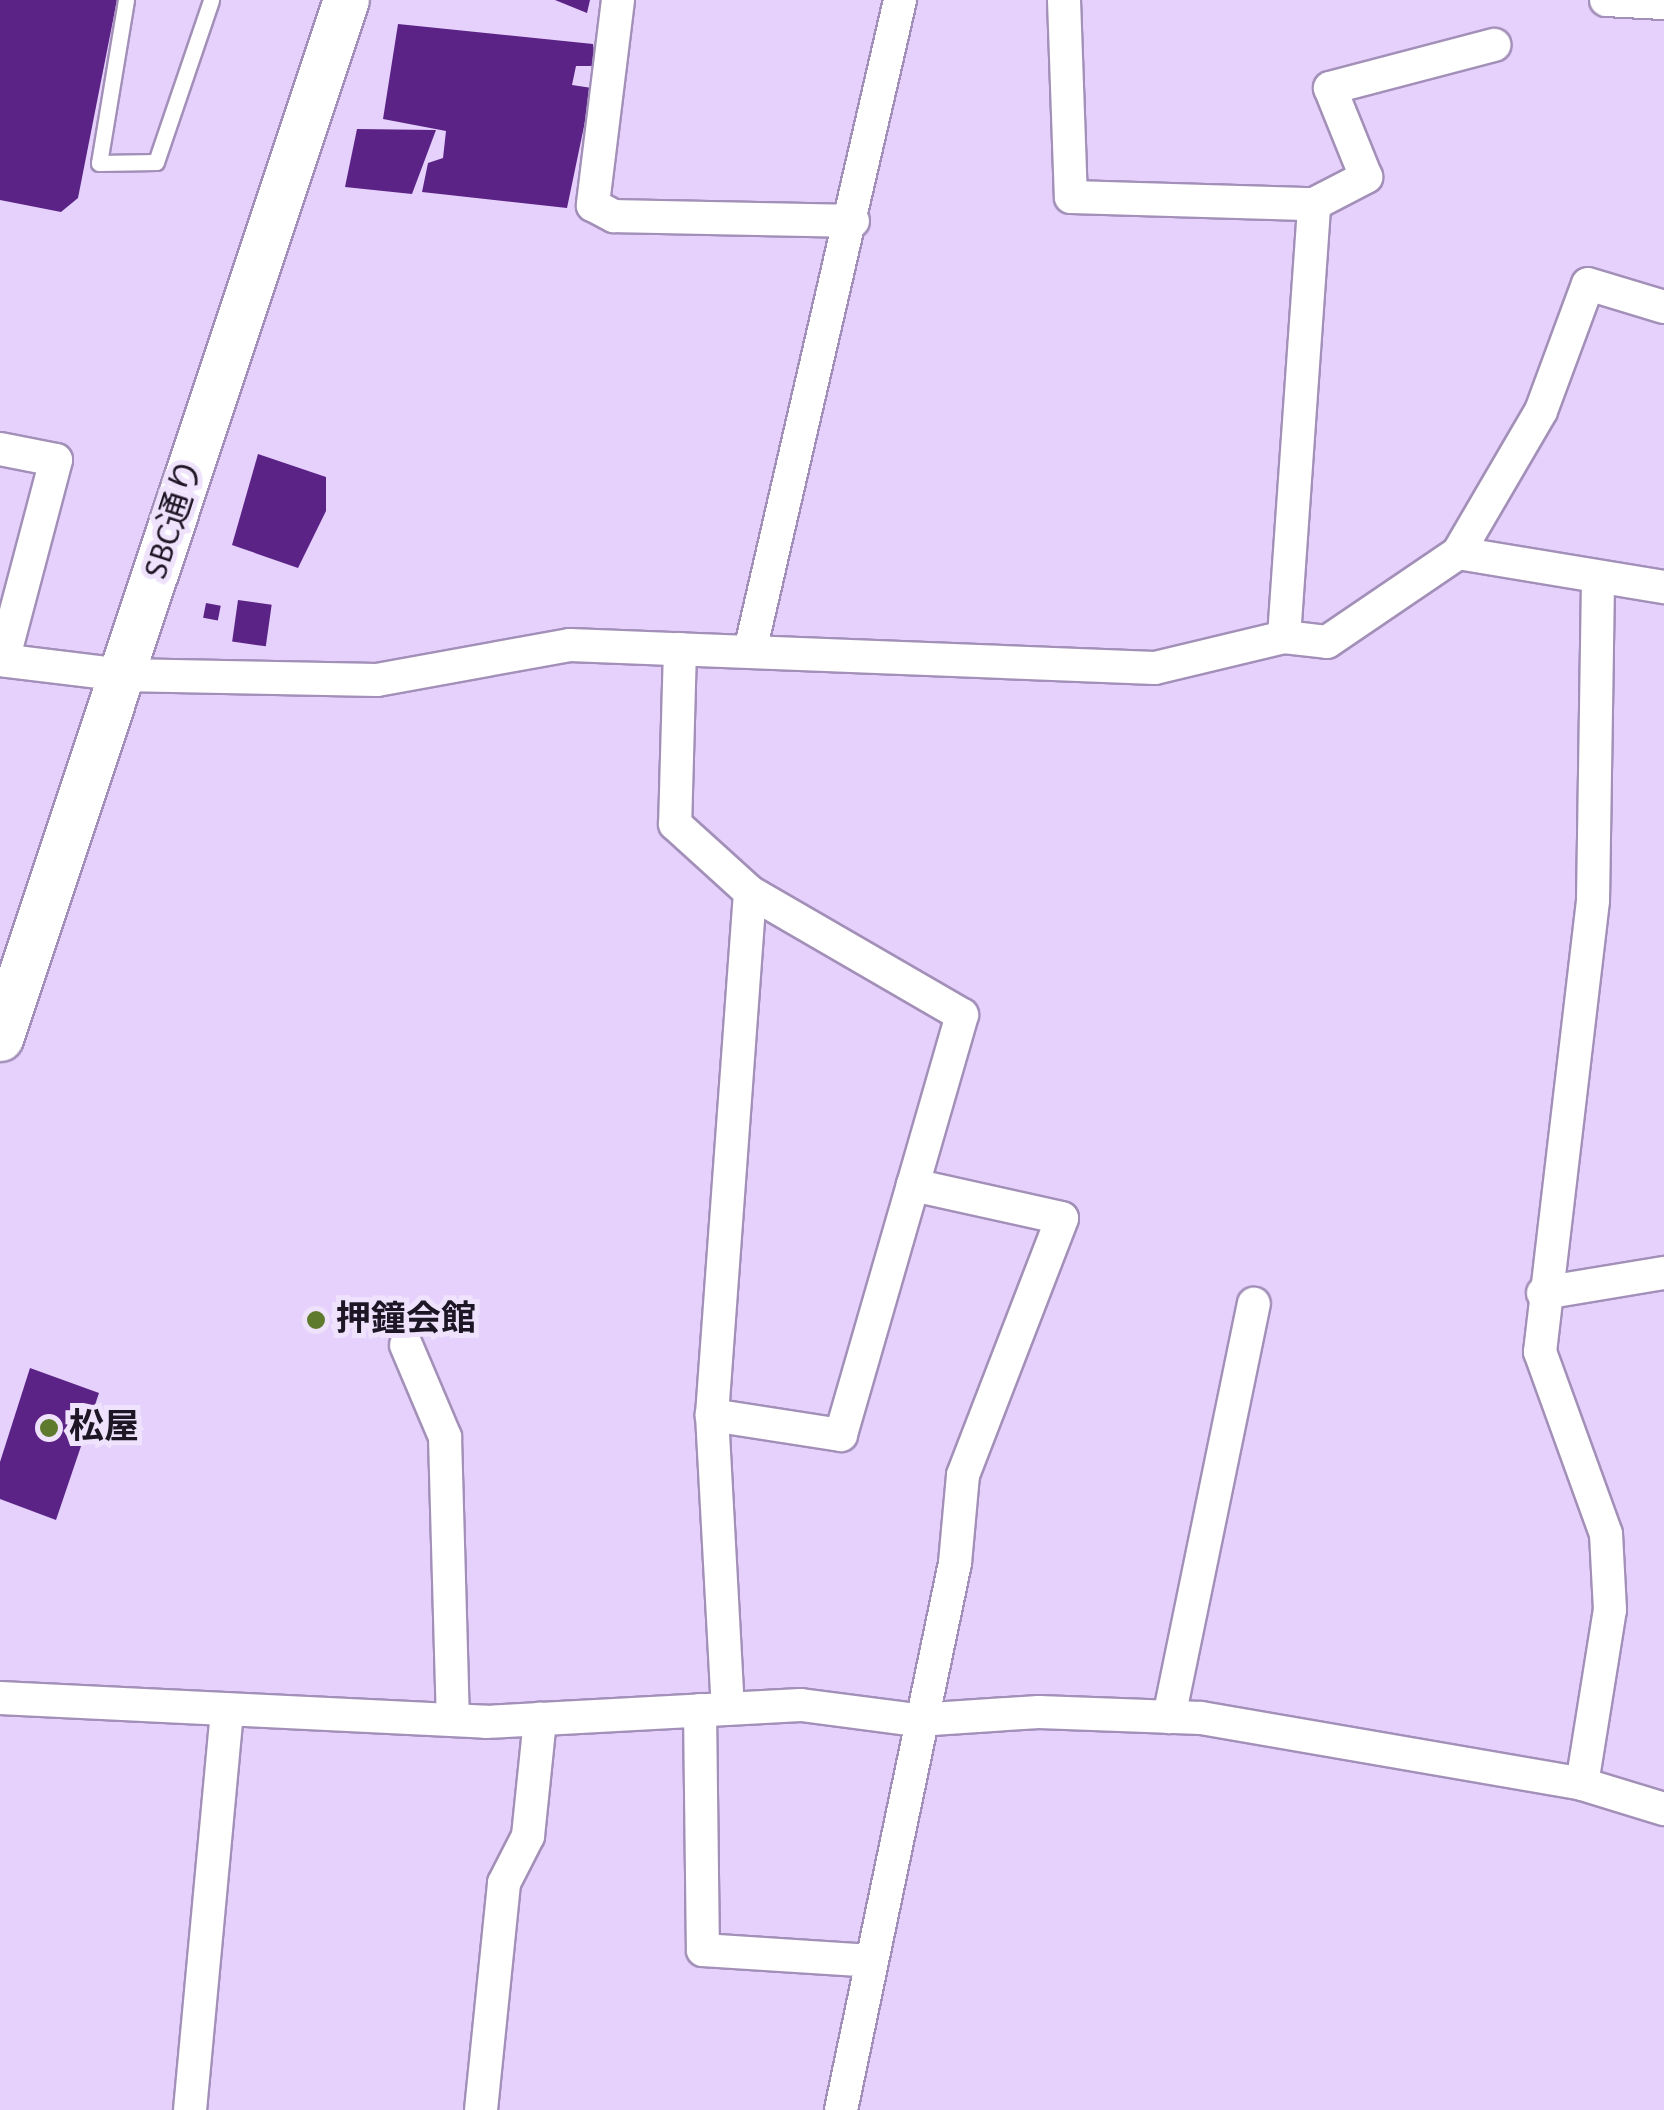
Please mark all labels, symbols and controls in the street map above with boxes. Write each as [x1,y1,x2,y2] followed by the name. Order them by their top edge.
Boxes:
[135,454,213,584] street label: SBC通り
[336,1299,476,1341] place label: 押鐘会館
[305,1309,327,1331] marker: 押鐘会館
[69,1407,139,1449] place label: 松屋
[38,1417,60,1439] marker: 松屋

